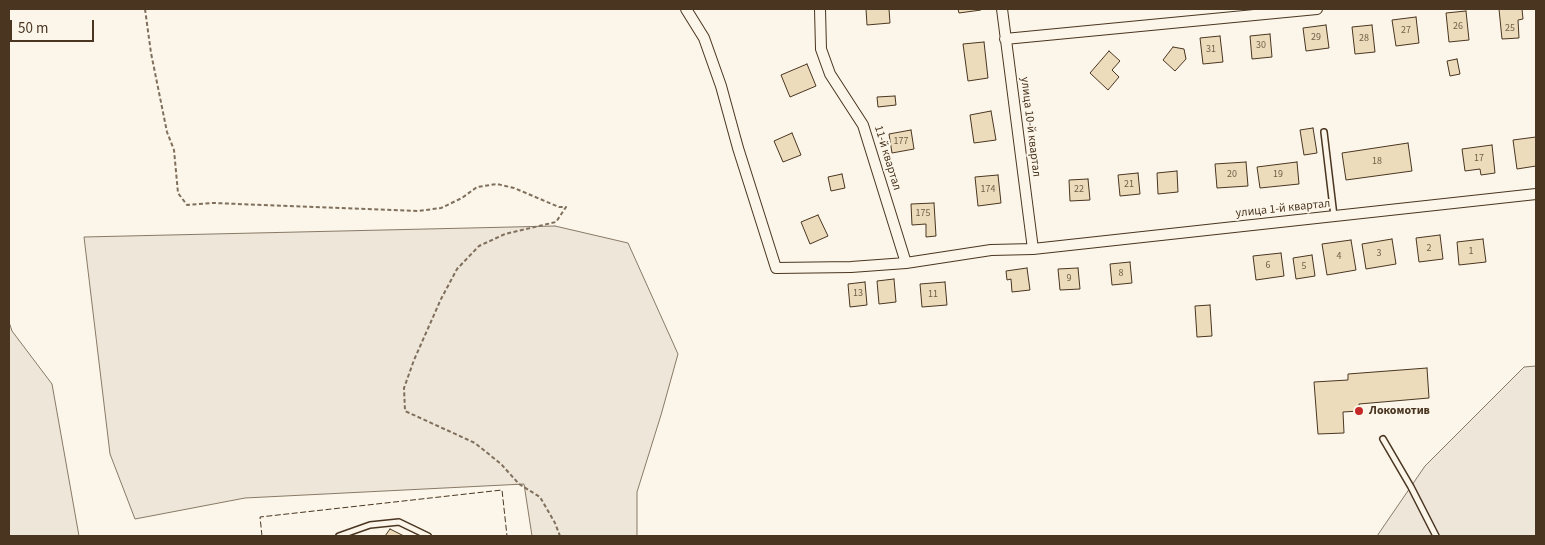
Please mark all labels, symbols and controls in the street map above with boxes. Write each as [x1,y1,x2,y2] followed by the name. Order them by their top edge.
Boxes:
[12,10,96,42] scale bar
[18,18,48,39] text: 50 m
[1453,21,1463,33] house number: 26
[1505,23,1515,35] house number: 25
[1401,25,1411,37] house number: 27
[1311,32,1321,44] house number: 29
[1359,33,1369,45] house number: 28
[1256,40,1266,52] house number: 30
[1206,44,1216,56] house number: 31
[1017,76,1043,178] street label: улица 10-й квартал
[870,124,904,192] street label: 11-й квартал
[894,136,908,148] house number: 177
[1474,153,1484,165] house number: 17
[1372,156,1382,168] house number: 18
[1227,169,1237,181] house number: 20
[1273,169,1283,181] house number: 19
[1124,179,1134,191] house number: 21
[981,184,995,196] house number: 174
[1074,184,1084,196] house number: 22
[1235,197,1331,221] street label: улица 1-й квартал
[916,208,930,220] house number: 175
[1427,243,1431,255] house number: 2
[1469,246,1473,258] house number: 1
[1377,248,1381,260] house number: 3
[1337,251,1341,263] house number: 4
[1266,260,1270,272] house number: 6
[1302,261,1306,273] house number: 5
[1119,268,1123,280] house number: 8
[1067,273,1071,285] house number: 9
[853,288,863,300] house number: 13
[928,289,938,301] house number: 11
[1369,404,1430,418] place label: Локомотив
[1353,405,1365,417] marker: Локомотив

